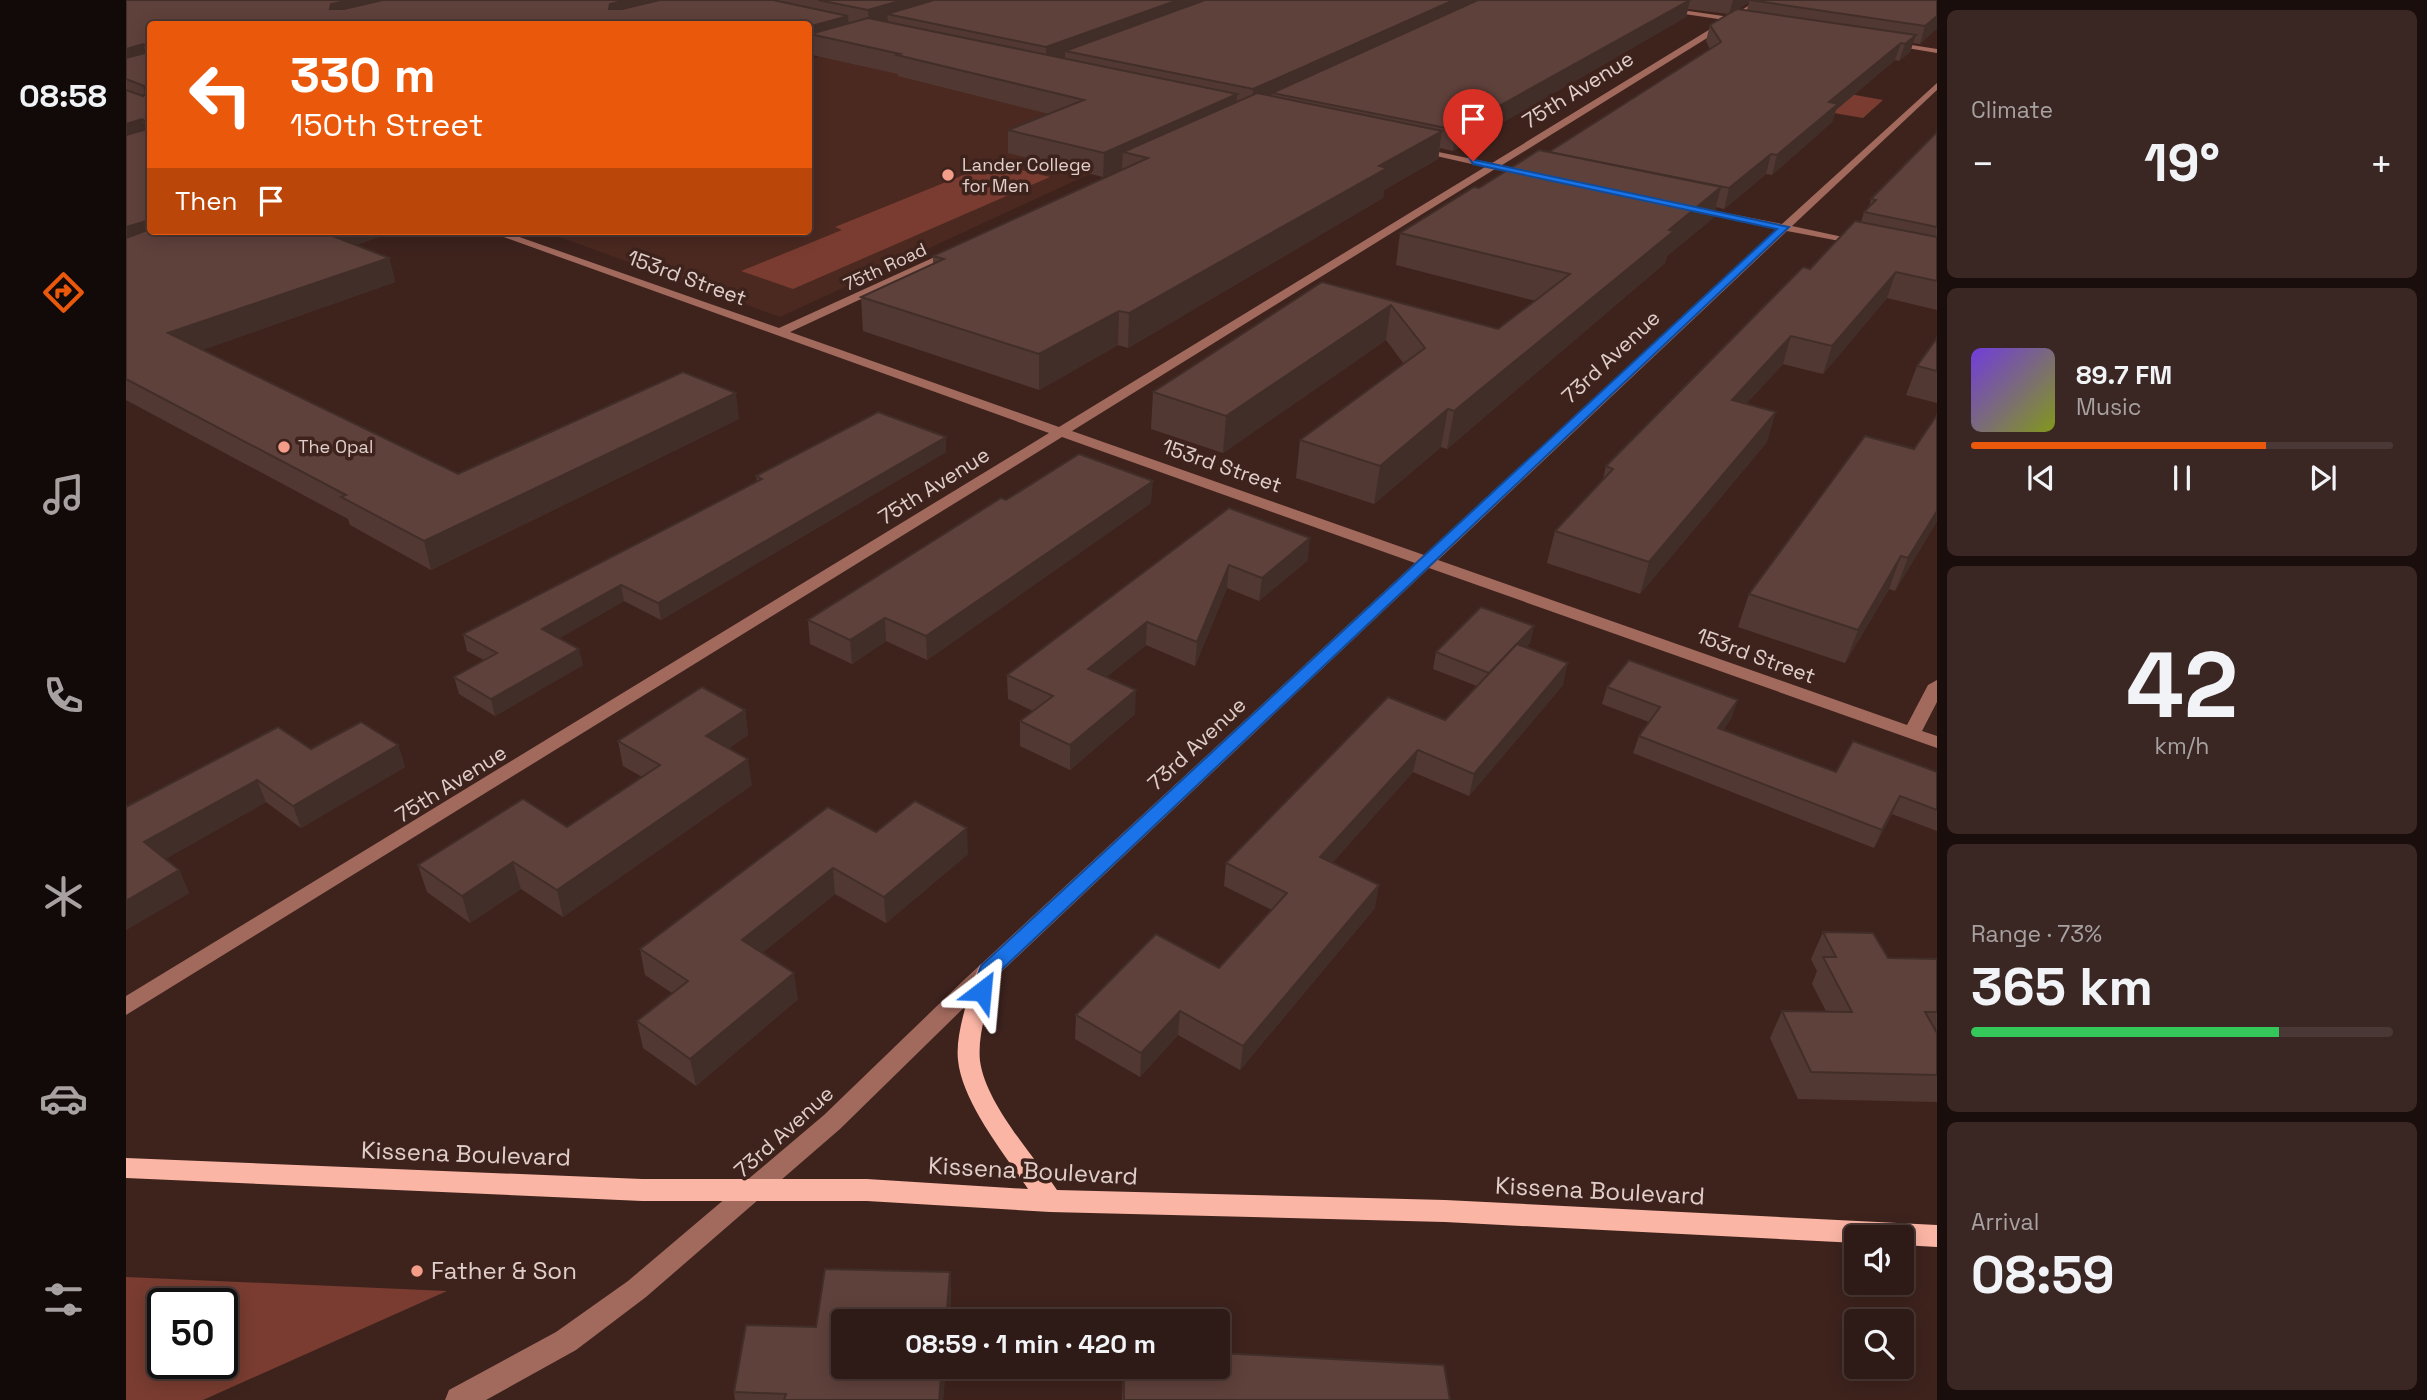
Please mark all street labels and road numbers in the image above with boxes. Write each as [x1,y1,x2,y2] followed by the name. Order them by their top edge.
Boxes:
[1517,45,1638,134] street label: 75th Avenue
[840,237,930,296] street label: 75th Road
[624,244,750,312] street label: 153rd Street
[1556,304,1666,409] street label: 73rd Avenue
[1159,432,1285,499] street label: 153rd Street
[873,441,994,530] street label: 75th Avenue
[1693,622,1819,690] street label: 153rd Street
[1142,691,1252,796] street label: 73rd Avenue
[390,739,511,828] street label: 75th Avenue
[728,1080,839,1183] street label: 73rd Avenue
[360,1134,572,1173] street label: Kissena Boulevard
[927,1150,1139,1191] street label: Kissena Boulevard
[1494,1170,1706,1211] street label: Kissena Boulevard

